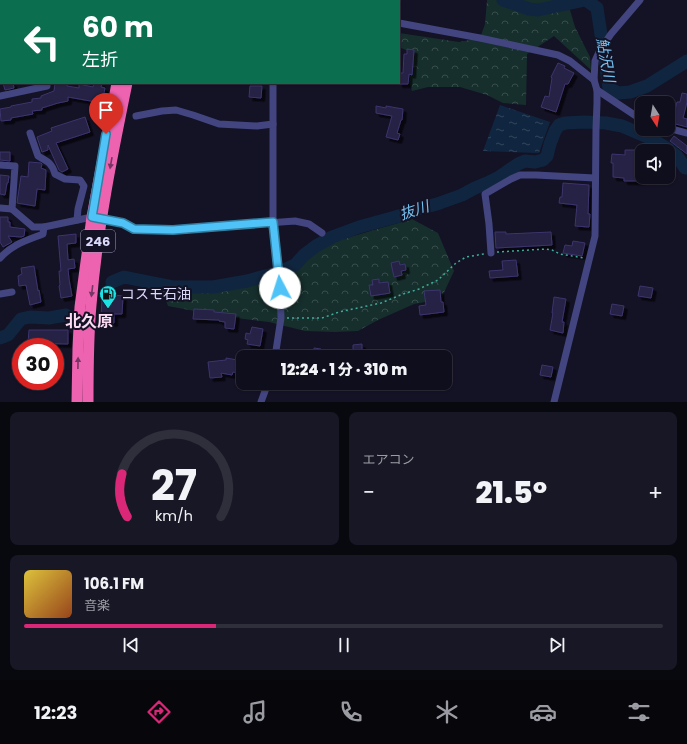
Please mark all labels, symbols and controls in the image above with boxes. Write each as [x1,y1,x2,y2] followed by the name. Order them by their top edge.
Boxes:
[82,8,154,47] text: 60 m
[16,16,68,68] icon: left
[592,36,621,86] water label: 鮎沢川
[82,47,118,72] text: 左折
[89,93,123,134] pin
[635,96,675,136] north arrow
[635,96,675,184] map controls
[95,99,117,121] icon: arrive
[635,144,675,184] button: sound
[108,156,114,169] one-way arrow
[396,195,433,225] water label: 抜川
[81,230,115,252] road number: 246
[259,267,301,309] position arrow
[98,284,118,309] fuel station icon: コスモ石油
[121,284,191,304] place label: コスモ石油
[89,285,95,297] one-way arrow
[65,310,113,333] district label: 北久原
[12,338,64,390] speed limit sign: 30
[75,356,81,369] one-way arrow
[281,359,407,380] text: 12:24 · 1 分 · 310 m
[363,450,415,469] text: エアコン
[151,455,197,514] text: 27
[475,471,547,514] text: 21.5°
[363,477,375,508] text: −
[648,477,663,508] text: +
[155,505,193,525] text: km/h
[84,573,144,594] text: 106.1 FM
[84,596,110,615] text: 音楽
[120,634,142,656] icon: previous
[333,634,355,656] icon: pause
[546,634,568,656] icon: next
[145,698,173,726] icon: directions
[241,698,269,726] icon: music
[337,698,365,726] icon: phone
[433,698,461,726] icon: climate
[529,698,557,726] icon: car
[625,698,653,726] icon: filters
[34,700,77,725] text: 12:23

